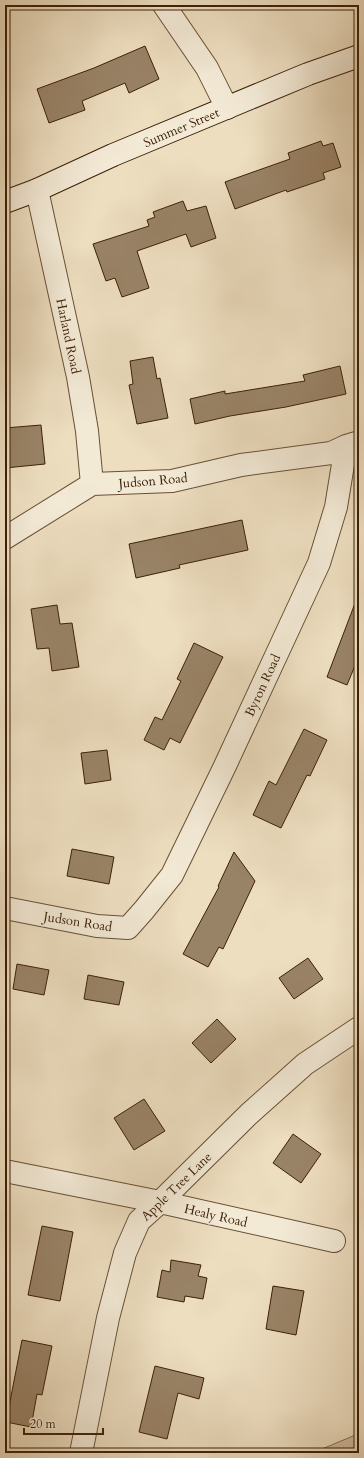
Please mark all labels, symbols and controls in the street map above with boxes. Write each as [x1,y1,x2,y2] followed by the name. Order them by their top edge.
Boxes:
[141,104,222,152] street label: Summer Street
[51,297,85,376] street label: Harland Road
[116,469,188,493] street label: Judson Road
[241,651,285,720] street label: Byron Road
[40,907,114,936] street label: Judson Road
[137,1148,216,1225] street label: Apple Tree Lane
[182,1200,249,1232] street label: Healy Road
[24,1410,103,1436] scale bar
[30,1416,57,1432] text: 20 m

